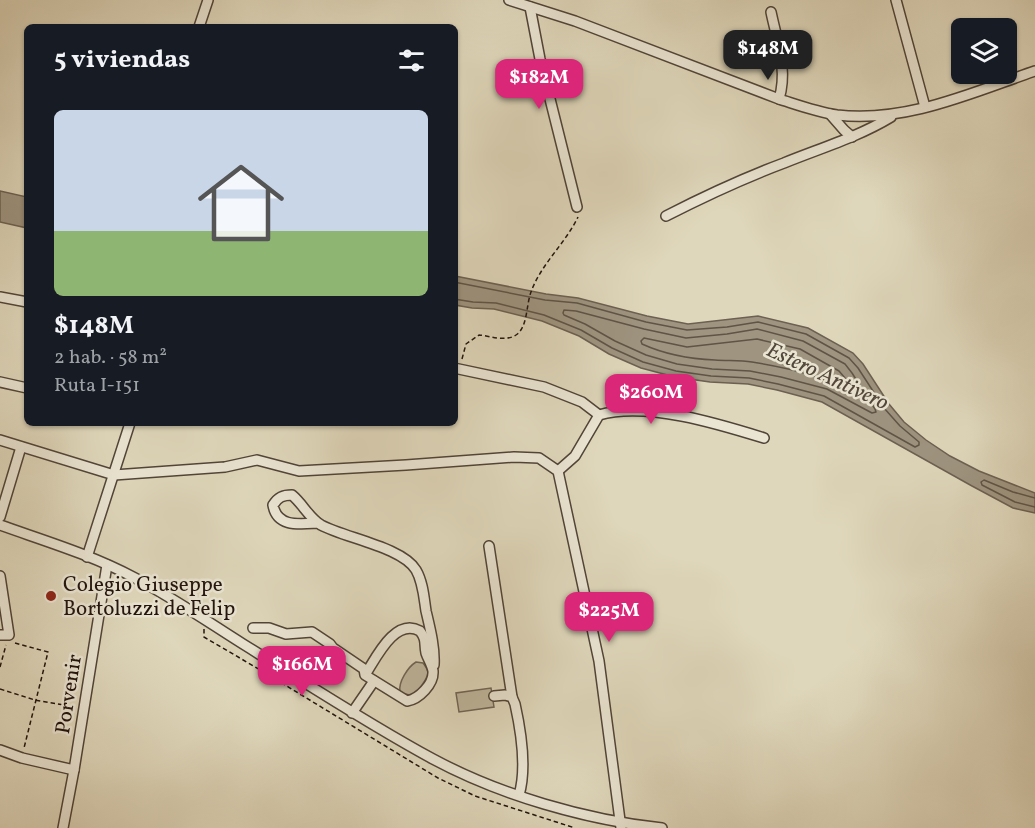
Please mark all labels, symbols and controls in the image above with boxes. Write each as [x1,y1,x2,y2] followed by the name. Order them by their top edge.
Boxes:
[951,18,1017,84] map controls
[951,18,1017,84] button: layers
[726,30,810,81] pin: $148M
[737,35,799,63] text: $148M
[54,42,190,78] text: 5 viviendas
[395,44,428,77] icon: filters
[497,59,581,110] pin: $182M
[509,64,569,92] text: $182M
[187,149,295,257] icon: home
[54,308,134,344] text: $148M
[761,335,893,419] water label: Estero Antivero
[54,344,167,372] text: 2 hab. · 58 m²
[54,372,140,400] text: Ruta I-151
[609,374,693,425] pin: $260M
[619,379,683,407] text: $260M
[63,571,235,624] place label: Colegio Giuseppe Bortoluzzi de Felip
[44,589,58,603] marker: Colegio Giuseppe Bortoluzzi de Felip
[567,592,651,643] pin: $225M
[579,597,639,625] text: $225M
[260,646,344,697] pin: $166M
[272,651,332,679] text: $166M
[49,652,90,736] street label: Porvenir

